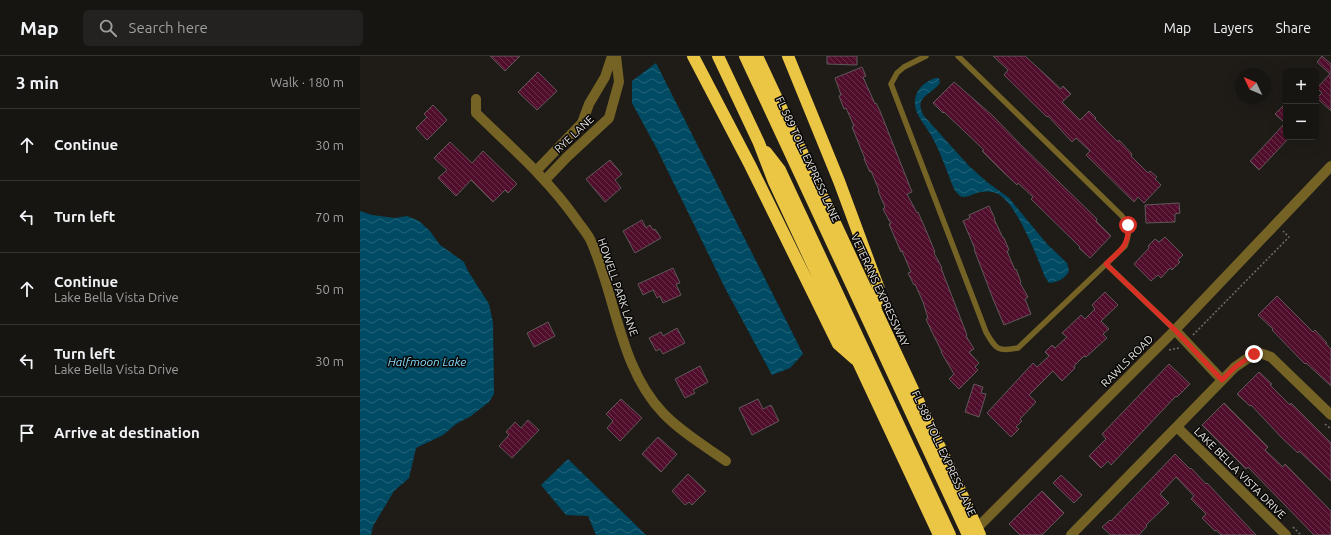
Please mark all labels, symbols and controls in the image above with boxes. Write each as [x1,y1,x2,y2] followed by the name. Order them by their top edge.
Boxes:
[83,10,363,46] search box
[20,17,59,39] text: Map
[97,17,119,39] icon: search
[129,19,208,36] text: Search here
[1164,20,1191,36] text: Map
[1213,20,1253,36] text: Layers
[1275,20,1311,36] text: Share
[1235,68,1271,104] north arrow
[1283,68,1319,140] map controls
[1283,68,1319,104] button: +
[16,73,59,92] text: 3 min
[270,75,344,89] text: Walk · 180 m
[774,94,842,224] street label: FL 589 TOLL EXPRESS LANE
[1283,104,1319,140] button: −
[552,113,596,155] street label: RYE LANE
[16,134,38,156] icon: ahead
[54,136,118,153] text: Continue
[315,138,344,152] text: 30 m
[16,206,38,228] icon: left
[54,208,115,225] text: Turn left
[315,210,344,224] text: 70 m
[1119,216,1137,234] route start
[849,232,912,349] street label: VETERANS EXPRESSWAY
[596,237,640,337] street label: HOWELL PARK LANE
[54,273,118,290] text: Continue
[16,278,38,300] icon: ahead
[315,282,344,296] text: 50 m
[54,290,179,304] text: Lake Bella Vista Drive
[1099,332,1156,389] street label: RAWLS ROAD
[54,345,115,362] text: Turn left
[1245,345,1263,363] route end
[16,350,38,372] icon: left
[315,354,344,368] text: 30 m
[388,355,466,368] water label: Halfmoon Lake
[54,362,179,376] text: Lake Bella Vista Drive
[910,388,978,518] street label: FL 589 TOLL EXPRESS LANE
[16,422,38,444] icon: arrive
[54,424,200,441] text: Arrive at destination
[1192,425,1288,521] street label: LAKE BELLA VISTA DRIVE

